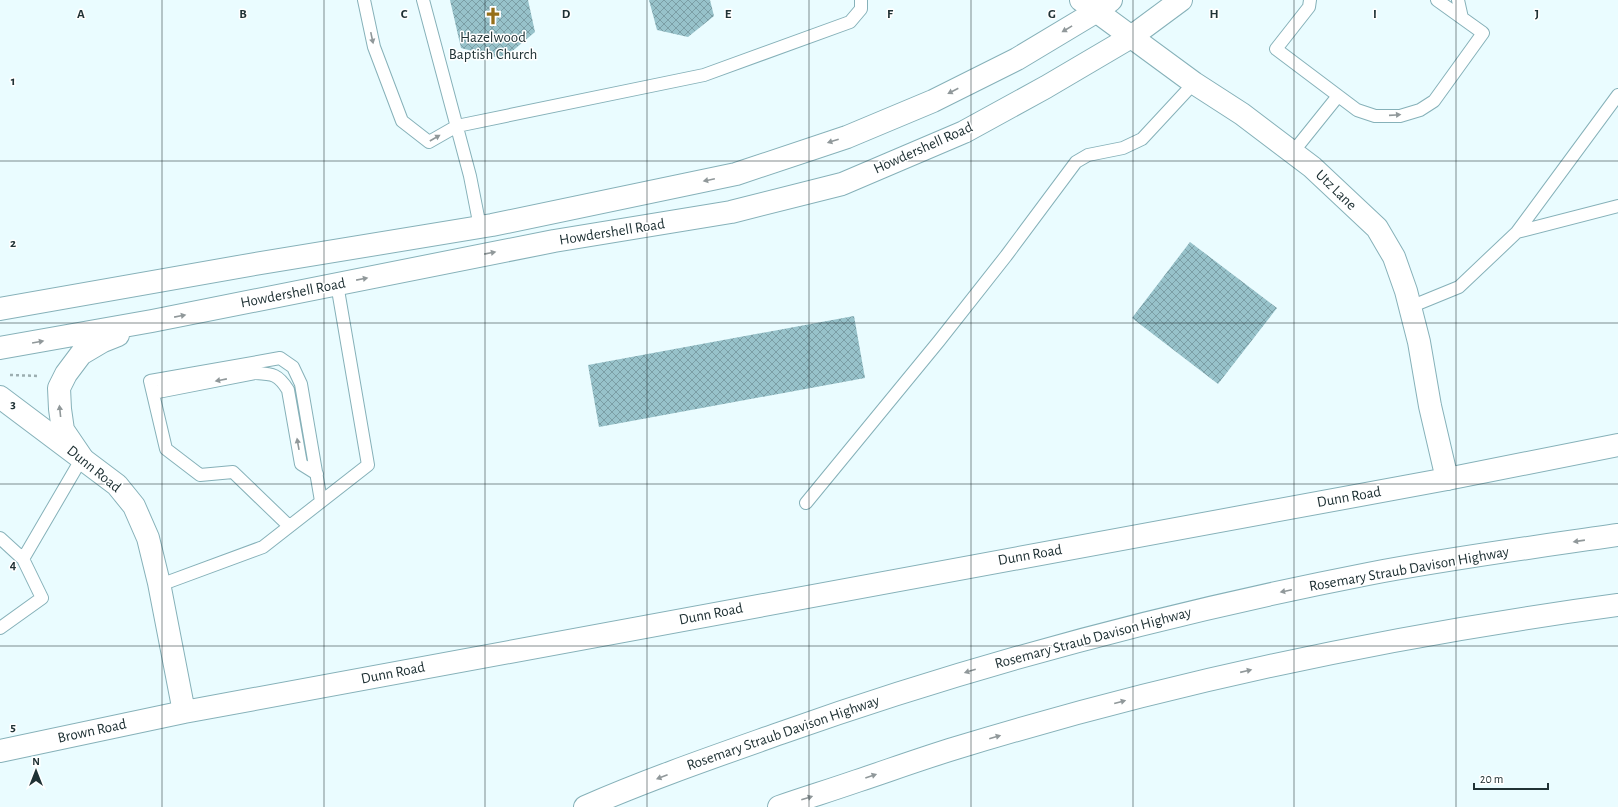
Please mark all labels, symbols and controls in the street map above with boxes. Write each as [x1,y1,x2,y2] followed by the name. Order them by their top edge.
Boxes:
[483,6,503,26] church icon: Hazelwood Baptish Church
[77,8,85,21] text: A
[239,8,247,21] text: B
[401,8,408,21] text: C
[562,8,571,21] text: D
[725,8,732,21] text: E
[887,8,894,21] text: F
[1048,8,1056,21] text: G
[1209,8,1219,21] text: H
[1373,8,1377,21] text: I
[1535,8,1539,21] text: J
[1061,26,1073,33] one-way arrow
[449,30,537,62] place label: Hazelwood Baptish Church
[370,32,376,44] one-way arrow
[11,75,15,88] text: 1
[947,88,959,95] one-way arrow
[1389,112,1401,119] one-way arrow
[871,119,975,177] street label: Howdershell Road
[430,135,441,142] one-way arrow
[827,139,839,145] one-way arrow
[1313,167,1359,213] street label: Utz Lane
[703,177,715,183] one-way arrow
[558,216,666,248] street label: Howdershell Road
[10,237,16,250] text: 2
[484,250,496,256] one-way arrow
[239,275,347,311] street label: Howdershell Road
[356,275,369,281] one-way arrow
[174,312,186,318] one-way arrow
[32,338,45,344] one-way arrow
[215,377,227,383] one-way arrow
[10,398,16,411] text: 3
[57,405,64,417] one-way arrow
[295,438,301,450] one-way arrow
[64,443,124,495] street label: Dunn Road
[1316,484,1382,510] street label: Dunn Road
[1573,538,1585,544] one-way arrow
[997,542,1063,568] street label: Dunn Road
[1308,544,1511,594] street label: Rosemary Straub Davison Highway
[10,559,17,572] text: 4
[1280,589,1292,595] one-way arrow
[678,600,744,628] street label: Dunn Road
[993,604,1193,671] street label: Rosemary Straub Davison Highway
[360,659,426,687] street label: Dunn Road
[964,668,976,674] one-way arrow
[1240,668,1253,674] one-way arrow
[685,693,882,773] street label: Rosemary Straub Davison Highway
[1114,699,1126,705] one-way arrow
[56,716,128,746] street label: Brown Road
[10,721,16,734] text: 5
[988,733,1001,739] one-way arrow
[16,751,56,791] north arrow
[32,756,40,767] text: N
[1474,765,1548,791] scale bar
[865,773,877,779] one-way arrow
[1480,773,1503,785] text: 20 m
[656,774,667,780] one-way arrow
[801,795,813,801] one-way arrow

